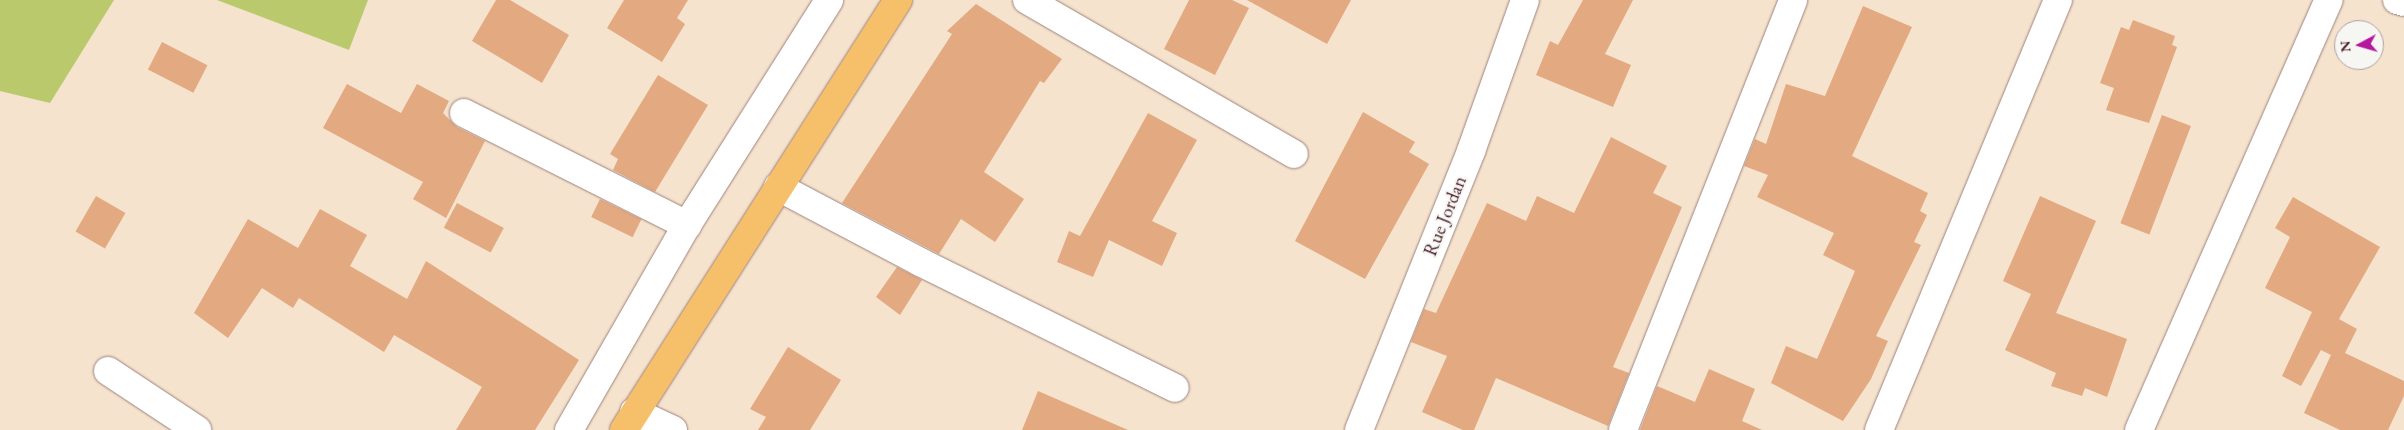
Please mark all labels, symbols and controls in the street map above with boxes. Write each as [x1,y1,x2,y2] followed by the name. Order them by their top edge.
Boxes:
[2334,20,2384,70] north arrow
[2336,40,2355,53] text: N
[1419,173,1471,259] street label: Rue Jordan

